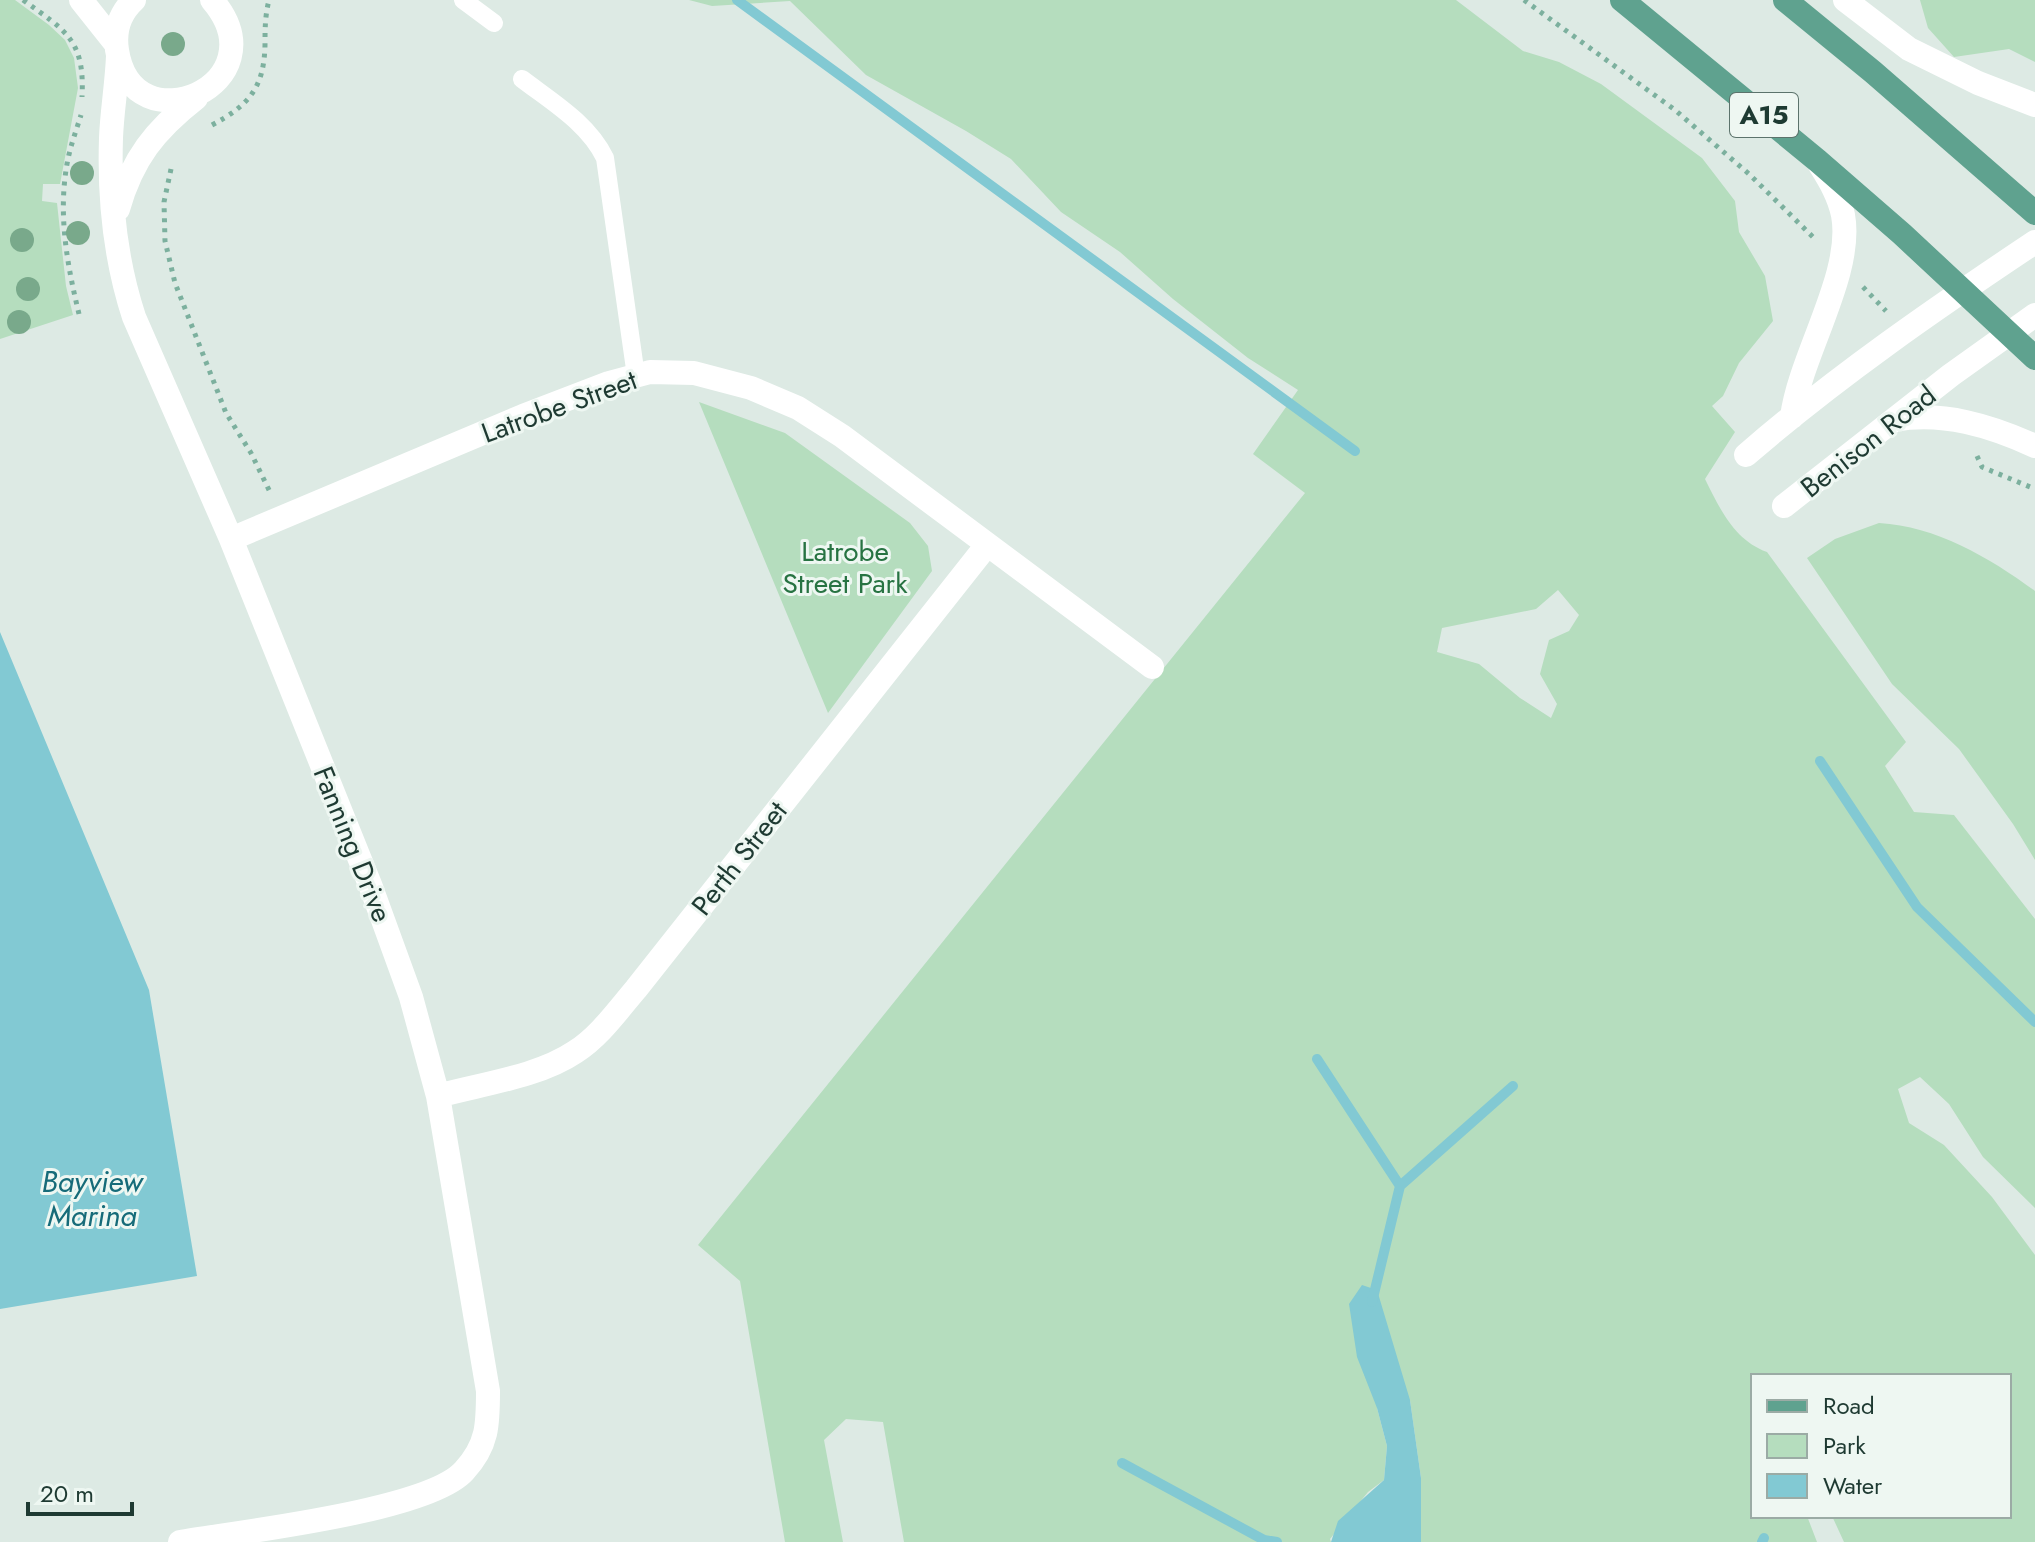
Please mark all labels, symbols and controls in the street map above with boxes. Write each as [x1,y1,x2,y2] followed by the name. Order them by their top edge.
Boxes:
[1730,93,1798,137] road number: A15
[476,359,643,454] street label: Latrobe Street
[1792,375,1945,507] street label: Benison Road
[782,531,908,604] park label: Latrobe Street Park
[303,760,402,928] street label: Fanning Drive
[682,792,797,924] street label: Perth Street
[41,1160,145,1237] water label: Bayview Marina
[1751,1374,2011,1518] legend
[1823,1388,1875,1423] text: Road
[1823,1428,1866,1463] text: Park
[28,1466,132,1516] scale bar
[1823,1468,1883,1503] text: Water
[40,1476,94,1511] text: 20 m

